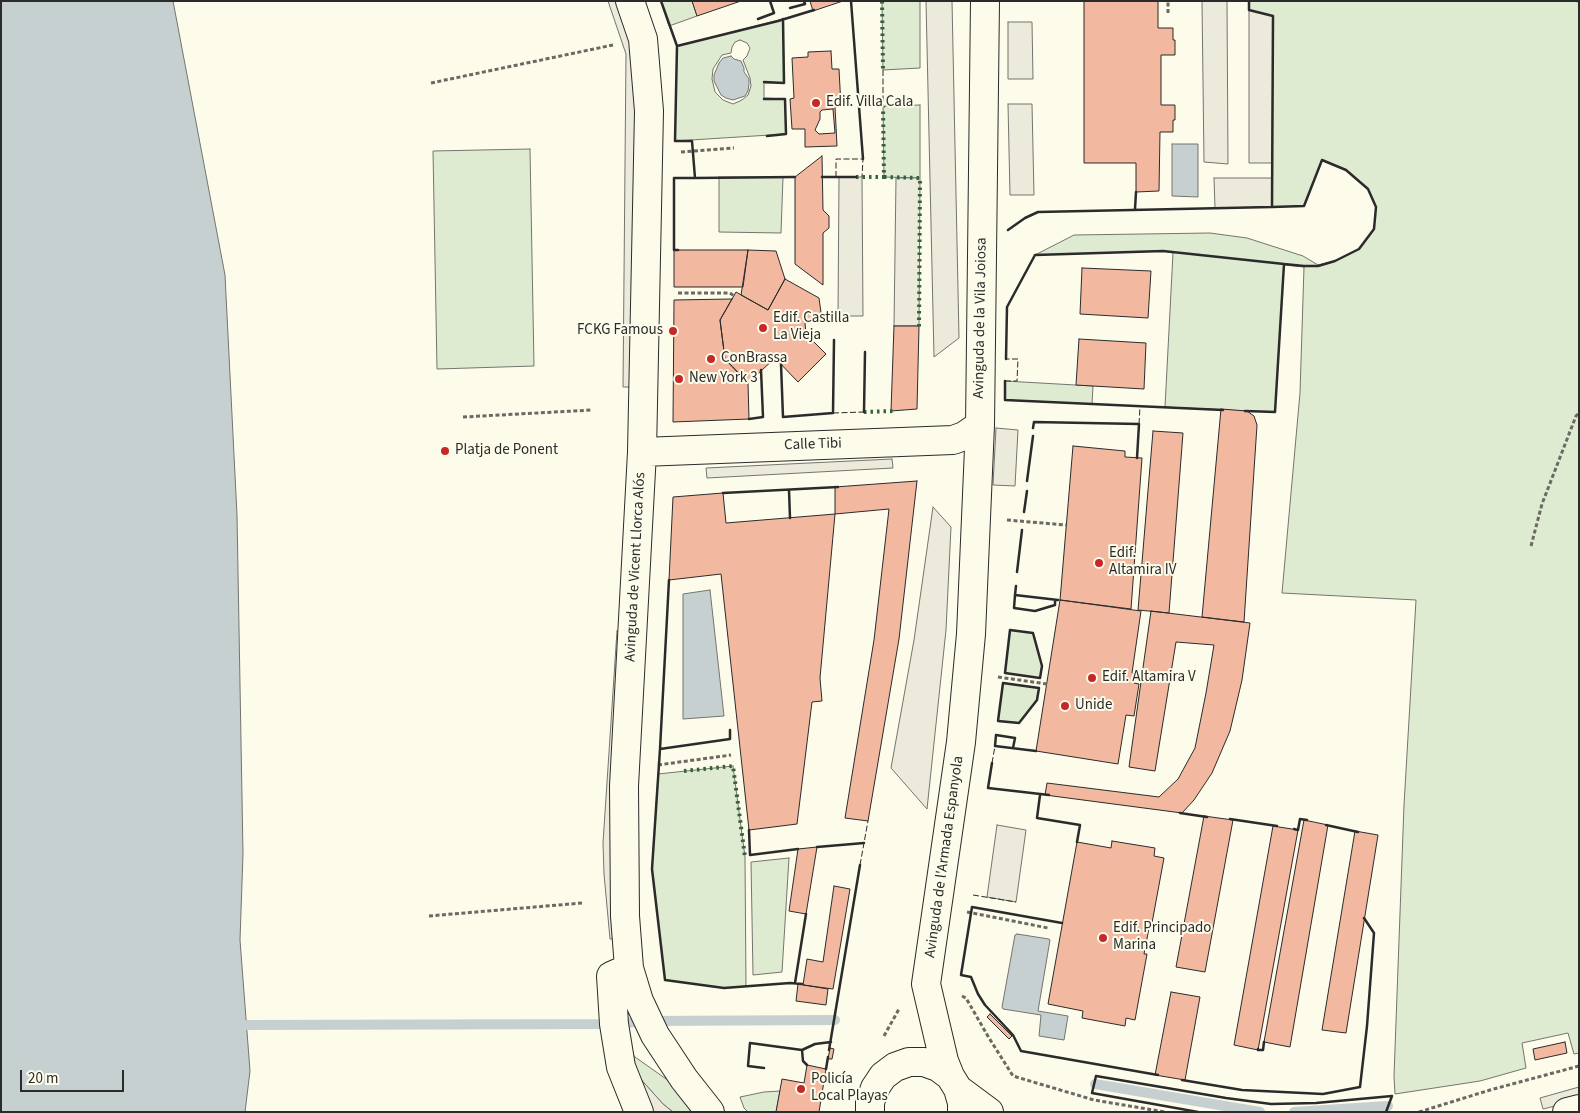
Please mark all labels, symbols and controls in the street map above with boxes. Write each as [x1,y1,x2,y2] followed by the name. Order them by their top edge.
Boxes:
[826,94,913,112] place label: Edif. Villa Cala
[810,97,822,109] marker: Edif. Villa Cala
[971,237,991,399] street label: Avinguda de la Vila Joiosa
[773,310,849,345] place label: Edif. Castilla La Vieja
[577,322,663,340] place label: FCKG Famous
[757,322,769,334] marker: Edif. Castilla La Vieja
[667,325,679,337] marker: FCKG Famous
[721,350,787,368] place label: ConBrassa
[705,353,717,365] marker: ConBrassa
[689,370,758,388] place label: New York 3
[673,373,685,385] marker: New York 3
[784,435,842,455] street label: Calle Tibi
[455,442,558,460] place label: Platja de Ponent
[439,445,451,457] marker: Platja de Ponent
[622,472,650,662] street label: Avinguda de Vicent Llorca Alós
[1109,545,1176,580] place label: Edif. Altamira IV
[1093,557,1105,569] marker: Edif. Altamira IV
[1102,669,1196,687] place label: Edif. Altamira V
[1086,672,1098,684] marker: Edif. Altamira V
[1075,697,1112,715] place label: Unide
[1059,700,1071,712] marker: Unide
[922,755,968,959] street label: Avinguda de l'Armada Espanyola
[1113,920,1211,955] place label: Edif. Principado Marina
[1097,932,1109,944] marker: Edif. Principado Marina
[22,1060,126,1092] scale bar
[28,1068,58,1089] text: 20 m
[811,1071,888,1106] place label: Policía Local Playas
[795,1083,807,1095] marker: Policía Local Playas

